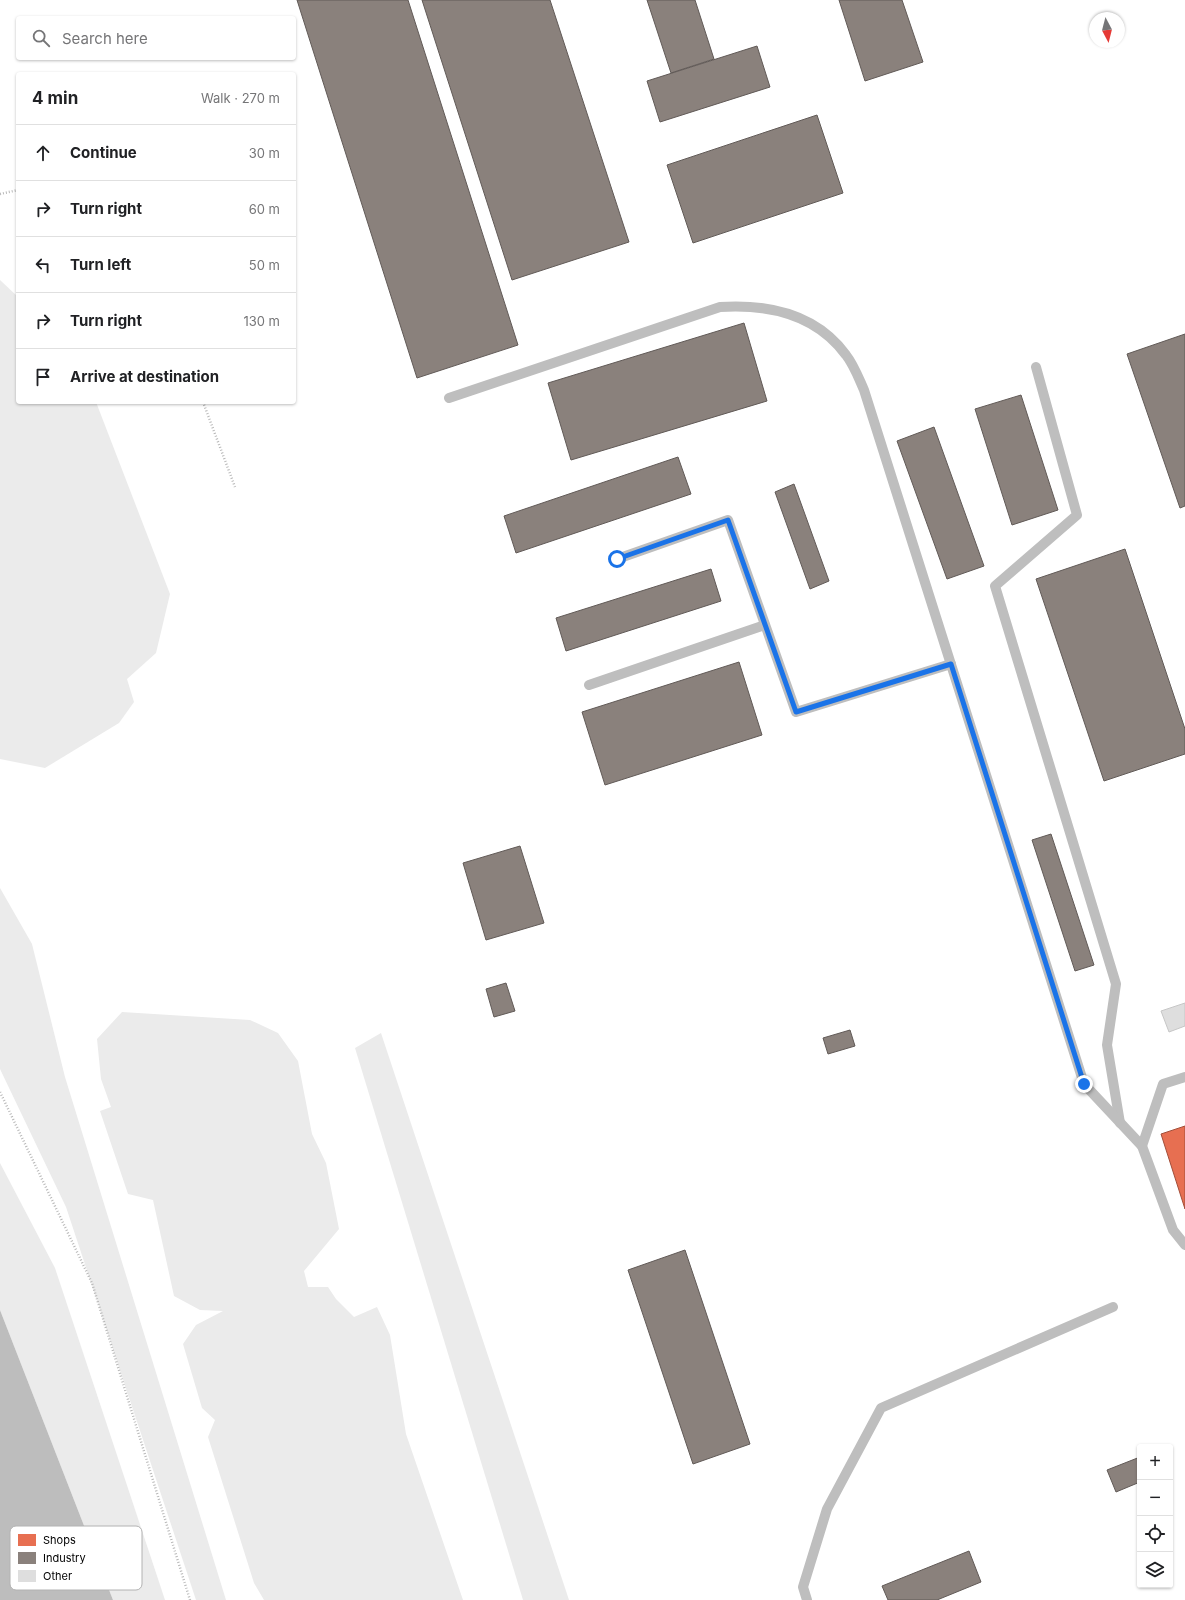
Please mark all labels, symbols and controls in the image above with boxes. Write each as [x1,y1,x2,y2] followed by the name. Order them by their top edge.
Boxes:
[1089,12,1125,48] north arrow
[16,16,296,60] search box
[30,27,52,49] icon: search
[62,29,148,48] text: Search here
[32,88,78,108] text: 4 min
[201,90,280,106] text: Walk · 270 m
[32,142,54,164] icon: ahead
[70,143,137,162] text: Continue
[249,145,280,161] text: 30 m
[32,198,54,220] icon: right
[70,199,142,218] text: Turn right
[249,201,280,217] text: 60 m
[32,254,54,276] icon: left
[70,255,131,274] text: Turn left
[249,257,280,273] text: 50 m
[32,310,54,332] icon: right
[70,311,142,330] text: Turn right
[243,313,280,329] text: 130 m
[32,366,54,388] icon: arrive
[70,367,219,386] text: Arrive at destination
[608,550,626,568] route start
[1075,1075,1093,1093] route end
[1137,1444,1173,1588] map controls
[1137,1444,1173,1480] button: +
[1137,1480,1173,1516] button: −
[1137,1516,1173,1552] button: locate
[10,1526,142,1590] legend
[43,1533,76,1547] text: Shops
[43,1551,86,1565] text: Industry
[1137,1552,1173,1588] button: layers
[43,1569,72,1583] text: Other

